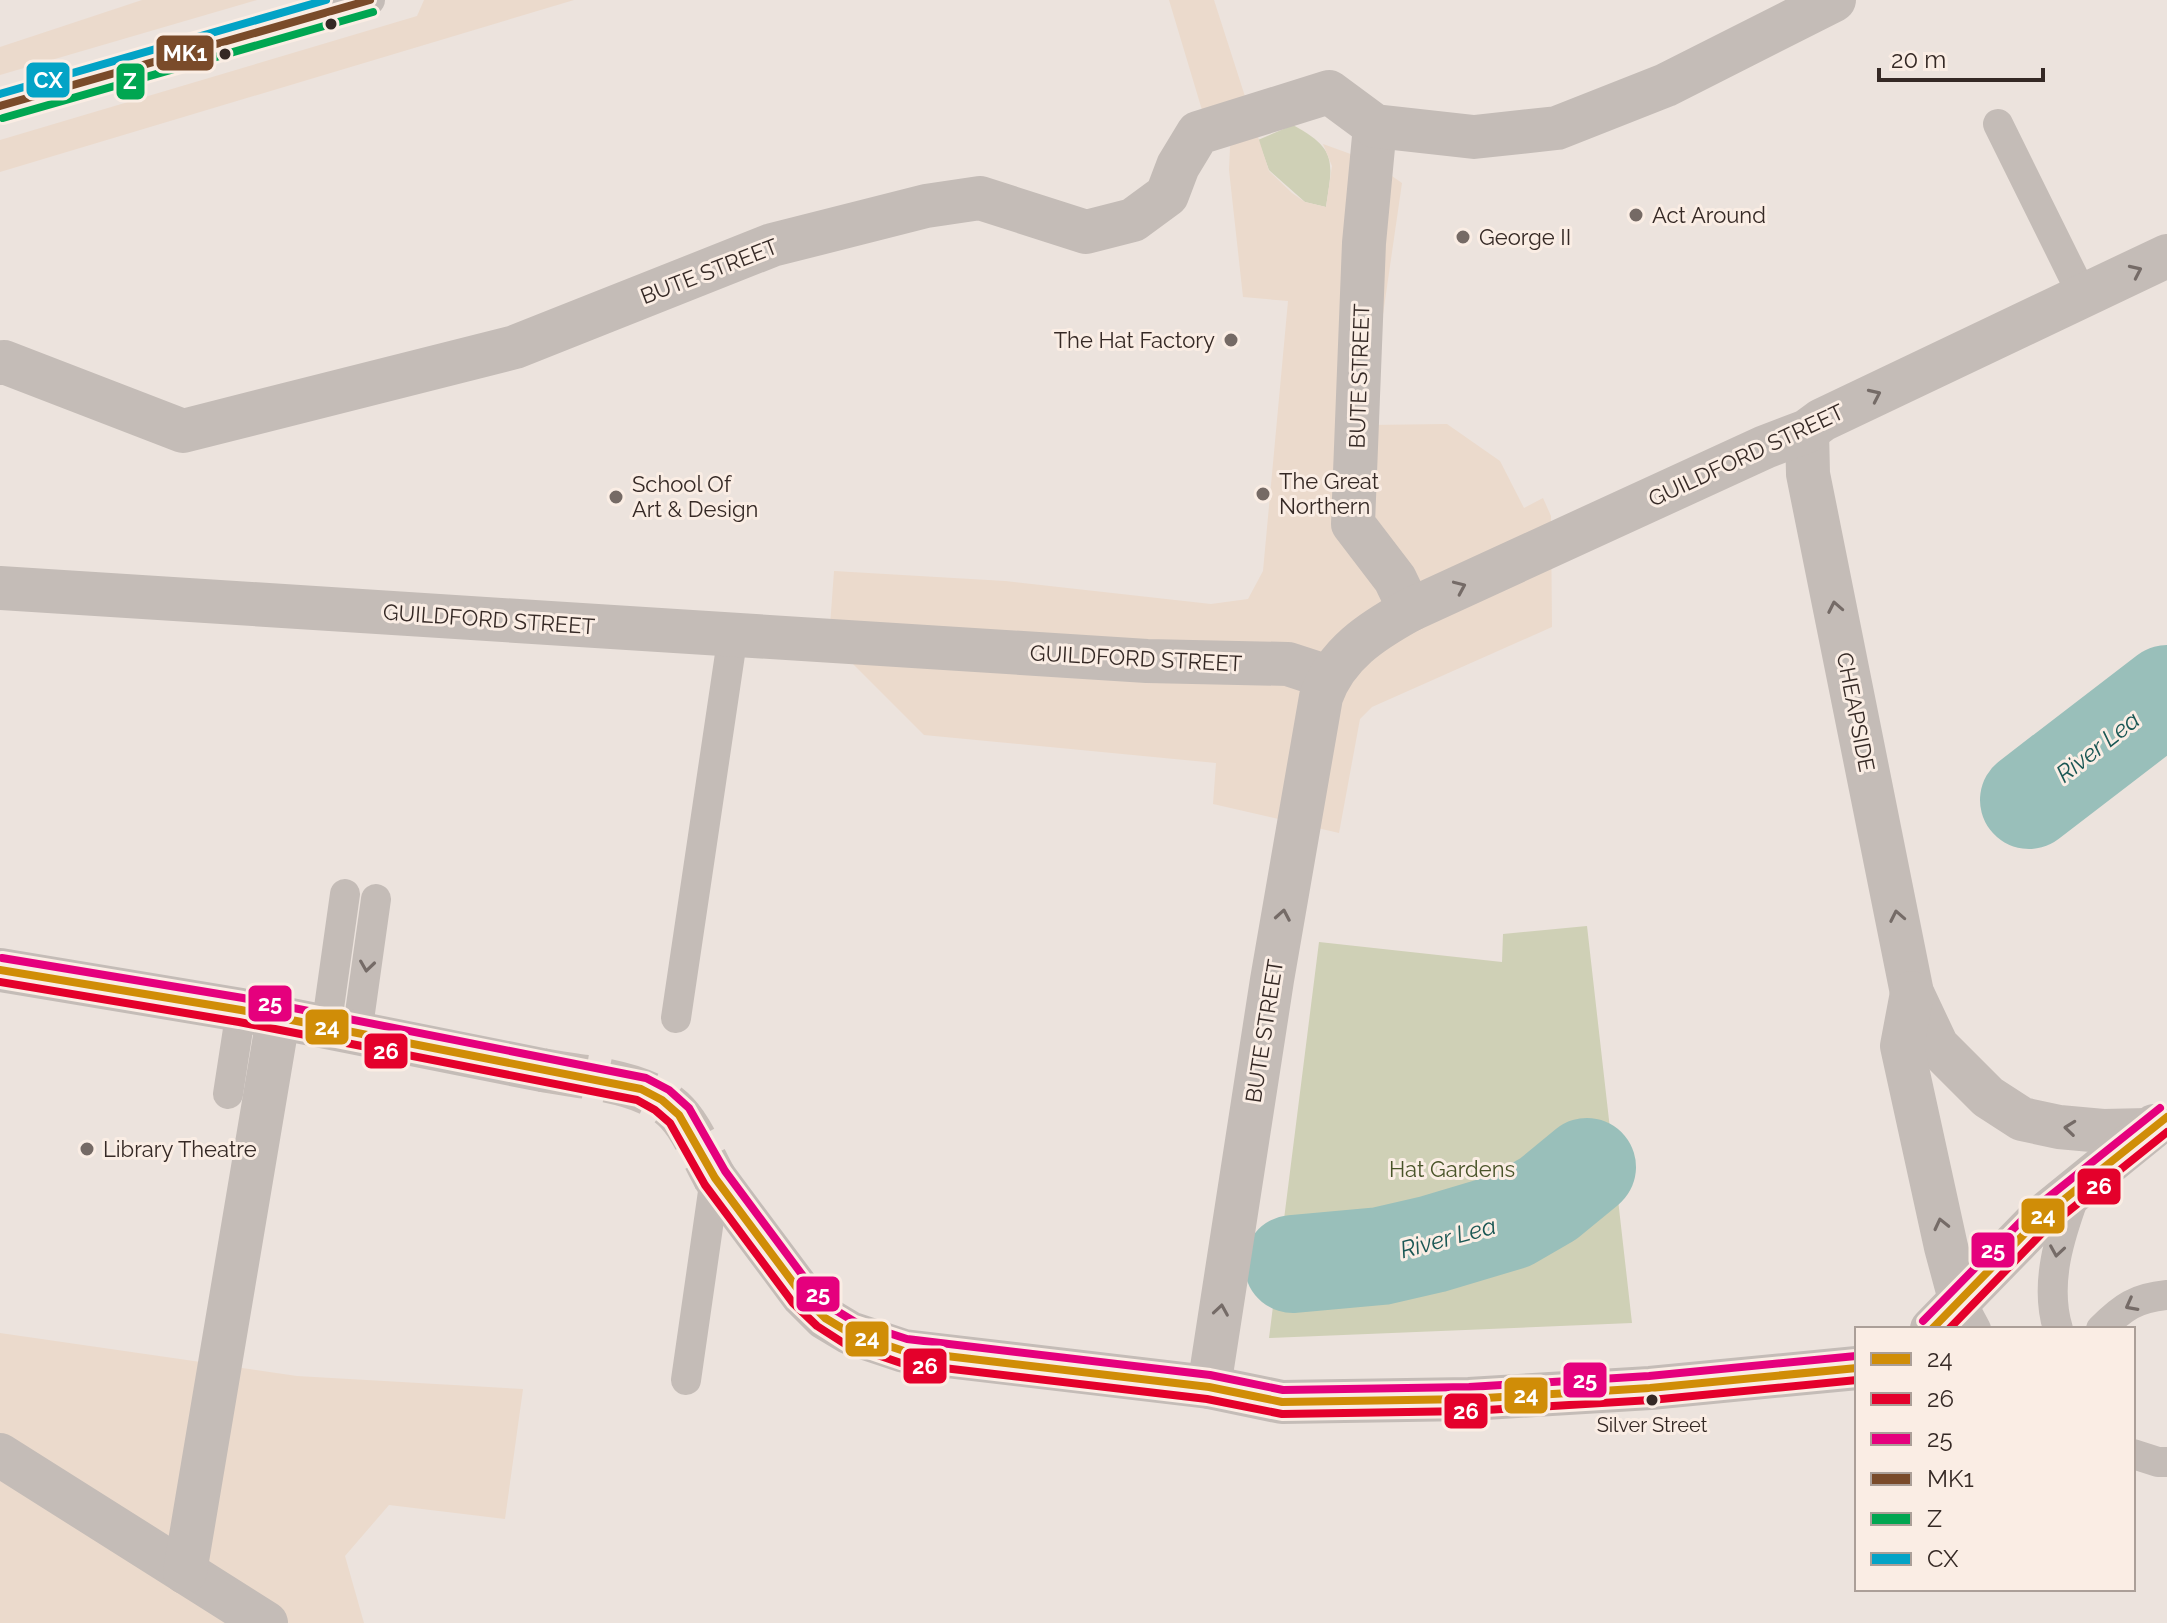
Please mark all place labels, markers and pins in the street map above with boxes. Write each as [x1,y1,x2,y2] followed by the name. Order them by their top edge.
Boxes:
[323,16,339,32] unlabelled marker
[217,46,233,62] unlabelled marker
[1652,202,1766,228] place label: Act Around
[1627,206,1645,224] marker: Act Around
[1479,224,1571,250] place label: George II
[1454,228,1472,246] marker: George II
[1054,327,1215,353] place label: The Hat Factory
[1222,331,1240,349] marker: The Hat Factory
[1279,468,1380,519] place label: The Great Northern
[632,471,758,522] place label: School Of Art & Design
[1254,485,1272,503] marker: The Great Northern
[607,488,625,506] marker: School Of Art & Design
[103,1136,257,1162] place label: Library Theatre
[78,1140,96,1158] marker: Library Theatre
[1644,1392,1660,1408] marker: Silver Street
[1597,1413,1708,1437] place label: Silver Street

